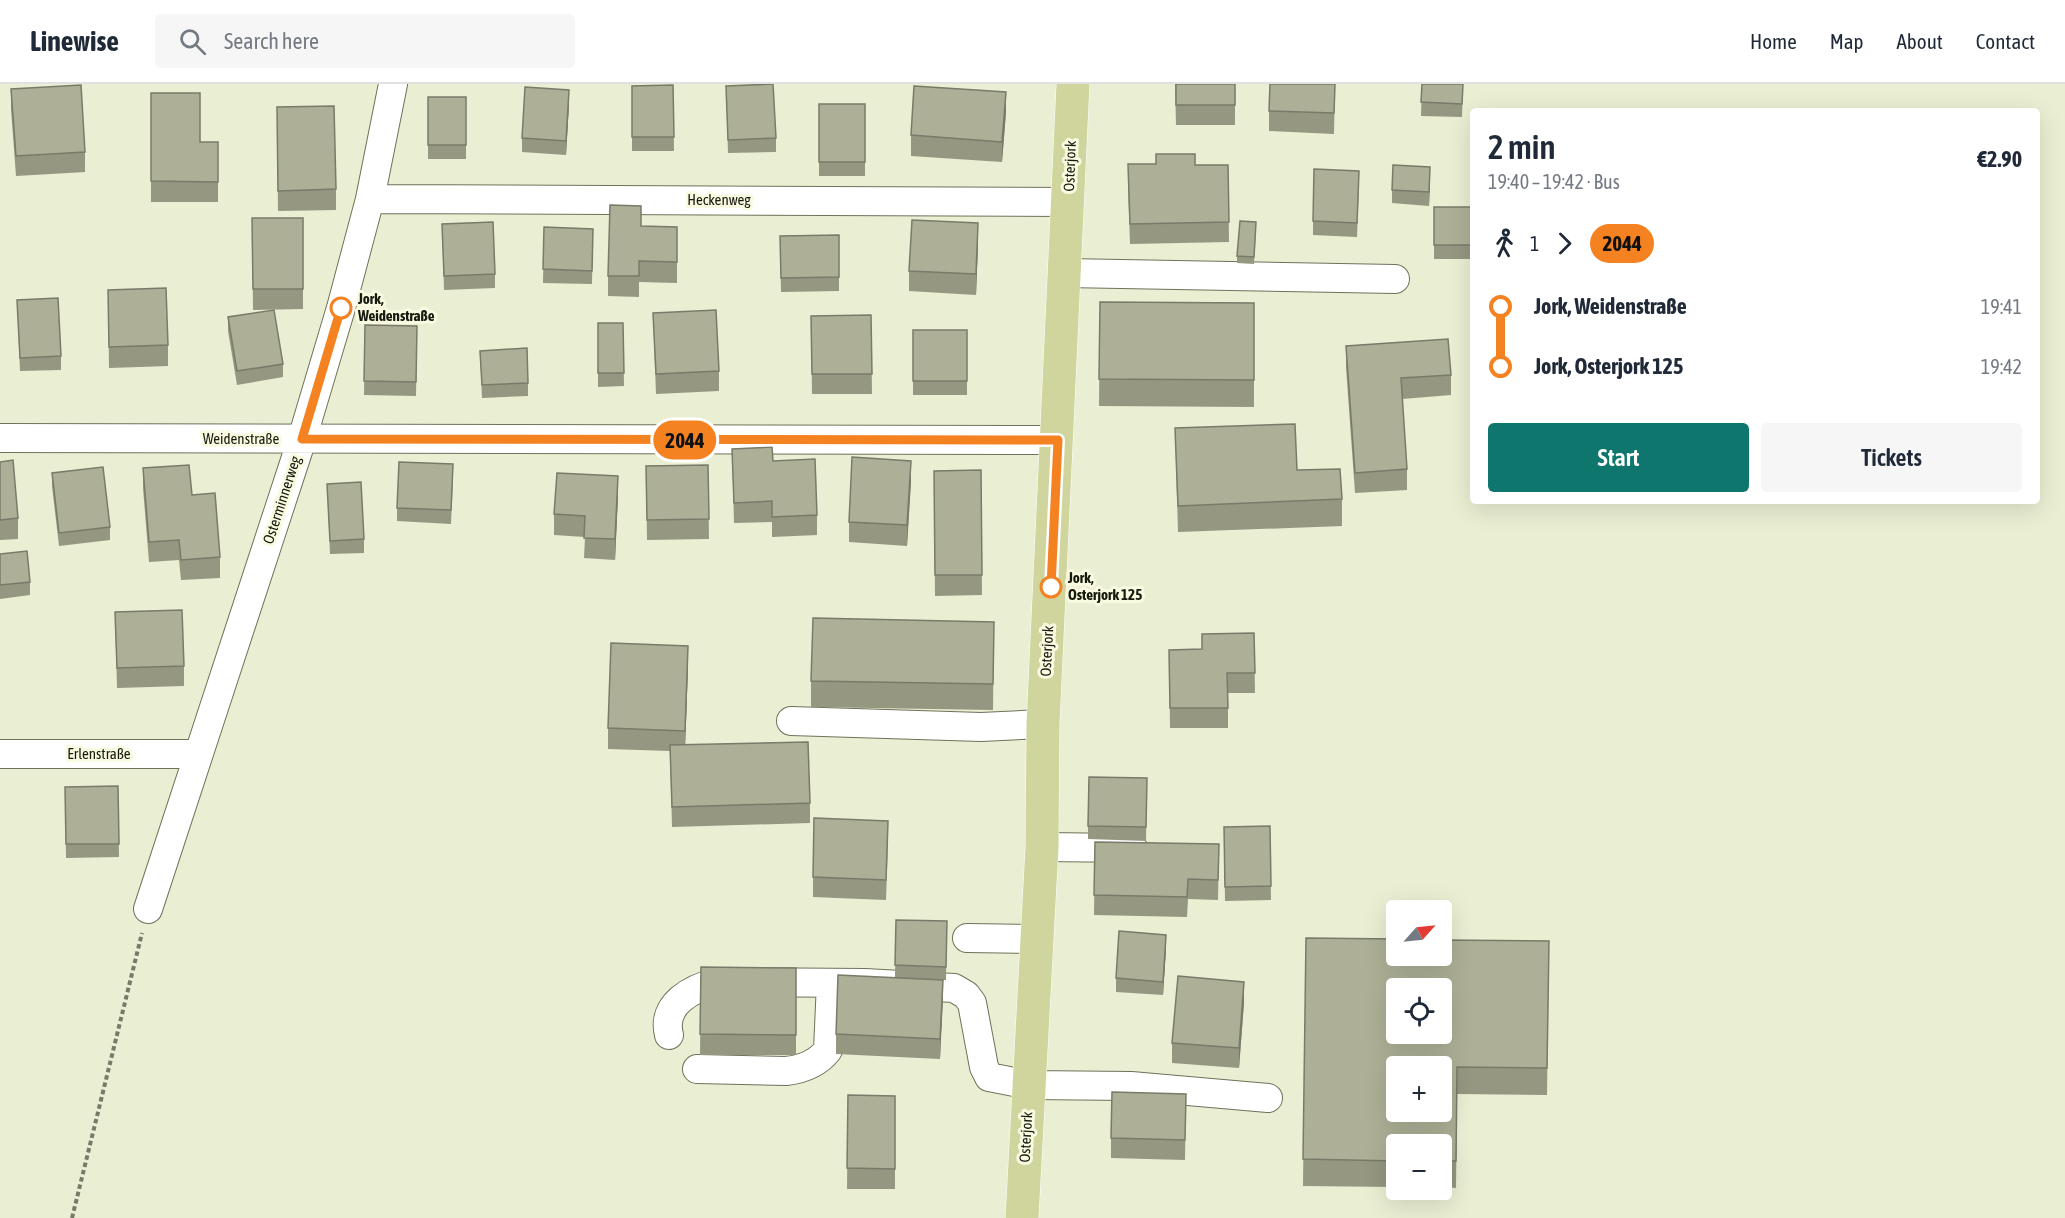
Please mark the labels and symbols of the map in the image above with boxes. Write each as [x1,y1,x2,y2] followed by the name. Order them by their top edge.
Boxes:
[1060,140,1079,192] street label: Osterjork
[687,191,751,208] street label: Heckenweg
[357,290,435,324] place label: Jork, Weidenstraße
[330,297,352,319] marker: Jork, Weidenstraße
[643,420,727,460] line badge: 2044
[203,430,279,447] street label: Weidenstraße
[259,453,304,546] street label: Osterminnerweg
[1067,569,1142,603] place label: Jork, Osterjork 125
[1040,576,1062,598] marker: Jork, Osterjork 125
[1037,625,1056,677] street label: Osterjork
[67,745,131,762] street label: Erlenstraße
[1386,900,1452,966] north arrow
[1016,1111,1035,1163] street label: Osterjork

